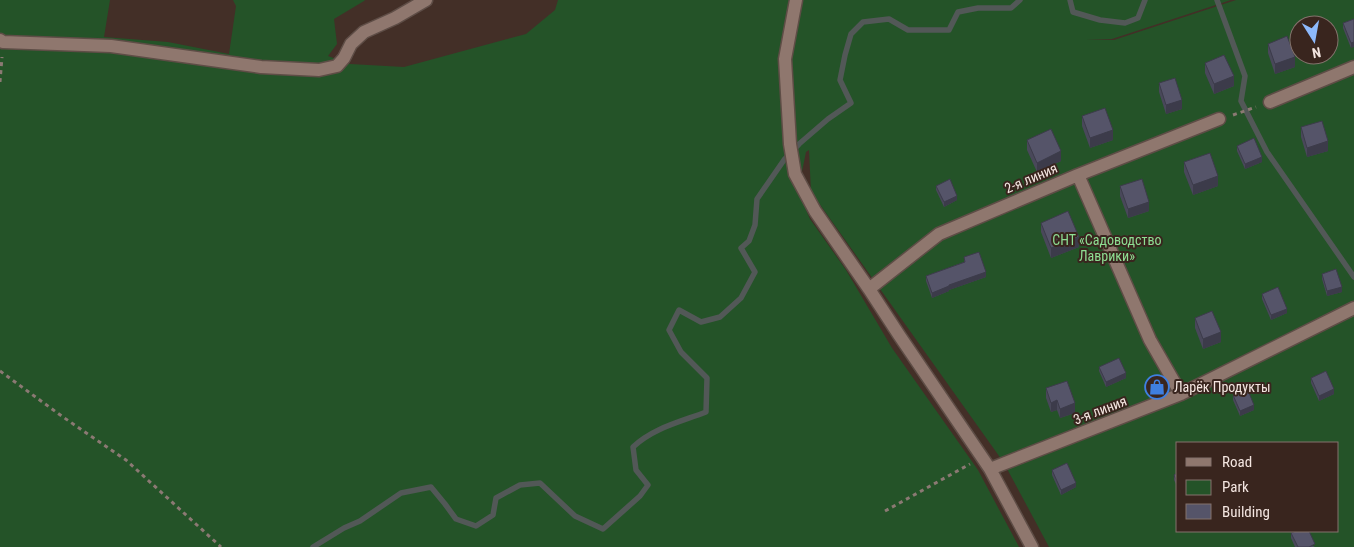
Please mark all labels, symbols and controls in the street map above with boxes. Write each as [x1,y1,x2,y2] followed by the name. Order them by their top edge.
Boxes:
[1289,15,1339,65] north arrow
[1311,44,1322,61] text: N
[1002,160,1060,196] street label: 2-я линия
[1052,232,1162,264] park label: СНТ «Садоводство Лаврики»
[1144,374,1170,400] shop icon: Ларёк Продукты
[1174,379,1270,395] place label: Ларёк Продукты
[1071,393,1129,427] street label: 3-я линия
[1176,442,1339,532] legend
[1222,453,1252,471] text: Road
[1222,478,1249,496] text: Park
[1222,503,1270,521] text: Building

